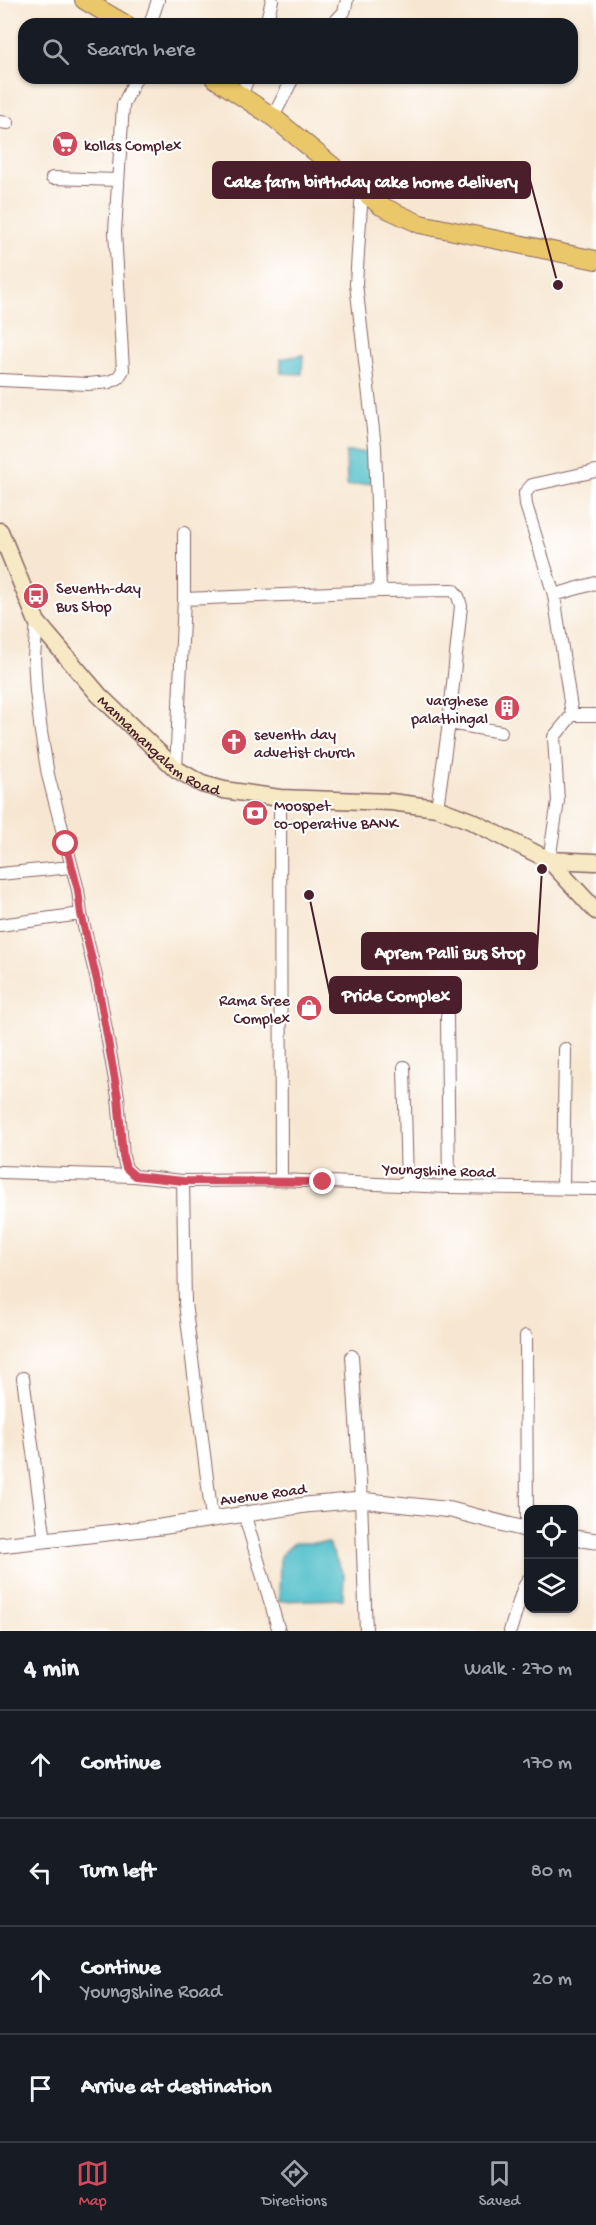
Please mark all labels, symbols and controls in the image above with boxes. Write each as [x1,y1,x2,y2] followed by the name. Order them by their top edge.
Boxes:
[18,18,578,84] search box
[39,35,72,68] icon: search
[87,38,195,64] text: Search here
[50,129,80,159] supermarket icon: kollas Complex
[84,138,182,157] place label: kollas Complex
[213,162,530,198] callout: Cake farm birthday cake home delivery
[223,173,518,194] text: Cake farm birthday cake home delivery
[21,581,51,611] bus stop icon: Seventh-day Bus Stop
[55,581,141,618] place label: Seventh-day Bus Stop
[92,693,223,802] street label: Mannamangalam Road
[410,693,489,730] place label: varghese palathingal
[492,693,522,723] building icon: varghese palathingal
[219,727,249,757] church icon: seventh day advetist church
[254,727,355,764] place label: seventh day advetist church
[240,798,270,828] bank icon: Moospet co-operative BANK
[274,798,400,835] place label: Moospet co-operative BANK
[52,830,78,856] route start
[362,933,537,969] callout: Aprem Palli Bus Stop
[374,944,525,965] text: Aprem Palli Bus Stop
[330,977,461,1013] callout: Pride Complex
[341,987,450,1008] text: Pride Complex
[219,993,291,1030] place label: Rama Sree Complex
[294,993,324,1023] shop icon: Rama Sree Complex
[380,1161,497,1184] street label: Youngshine Road
[309,1168,335,1194] route end
[219,1481,309,1512] street label: Avenue Road
[524,1505,578,1613] map controls
[524,1505,578,1559] button: locate
[524,1559,578,1613] button: layers
[24,1655,79,1686] text: 4 min
[464,1659,572,1682] text: Walk · 270 m
[24,1748,57,1781] icon: ahead
[81,1751,161,1777] text: Continue
[523,1753,572,1776] text: 170 m
[24,1856,57,1889] icon: left
[81,1859,155,1885] text: Turn left
[531,1861,572,1884] text: 80 m
[81,1956,161,1982] text: Continue
[24,1964,57,1997] icon: ahead
[532,1969,572,1992] text: 20 m
[81,1982,222,2005] text: Youngshine Road
[24,2072,57,2105] icon: arrive
[81,2075,271,2101] text: Arrive at destination
[76,2157,109,2212] tab: Map
[261,2157,327,2212] tab: Directions
[479,2157,520,2212] tab: Saved

